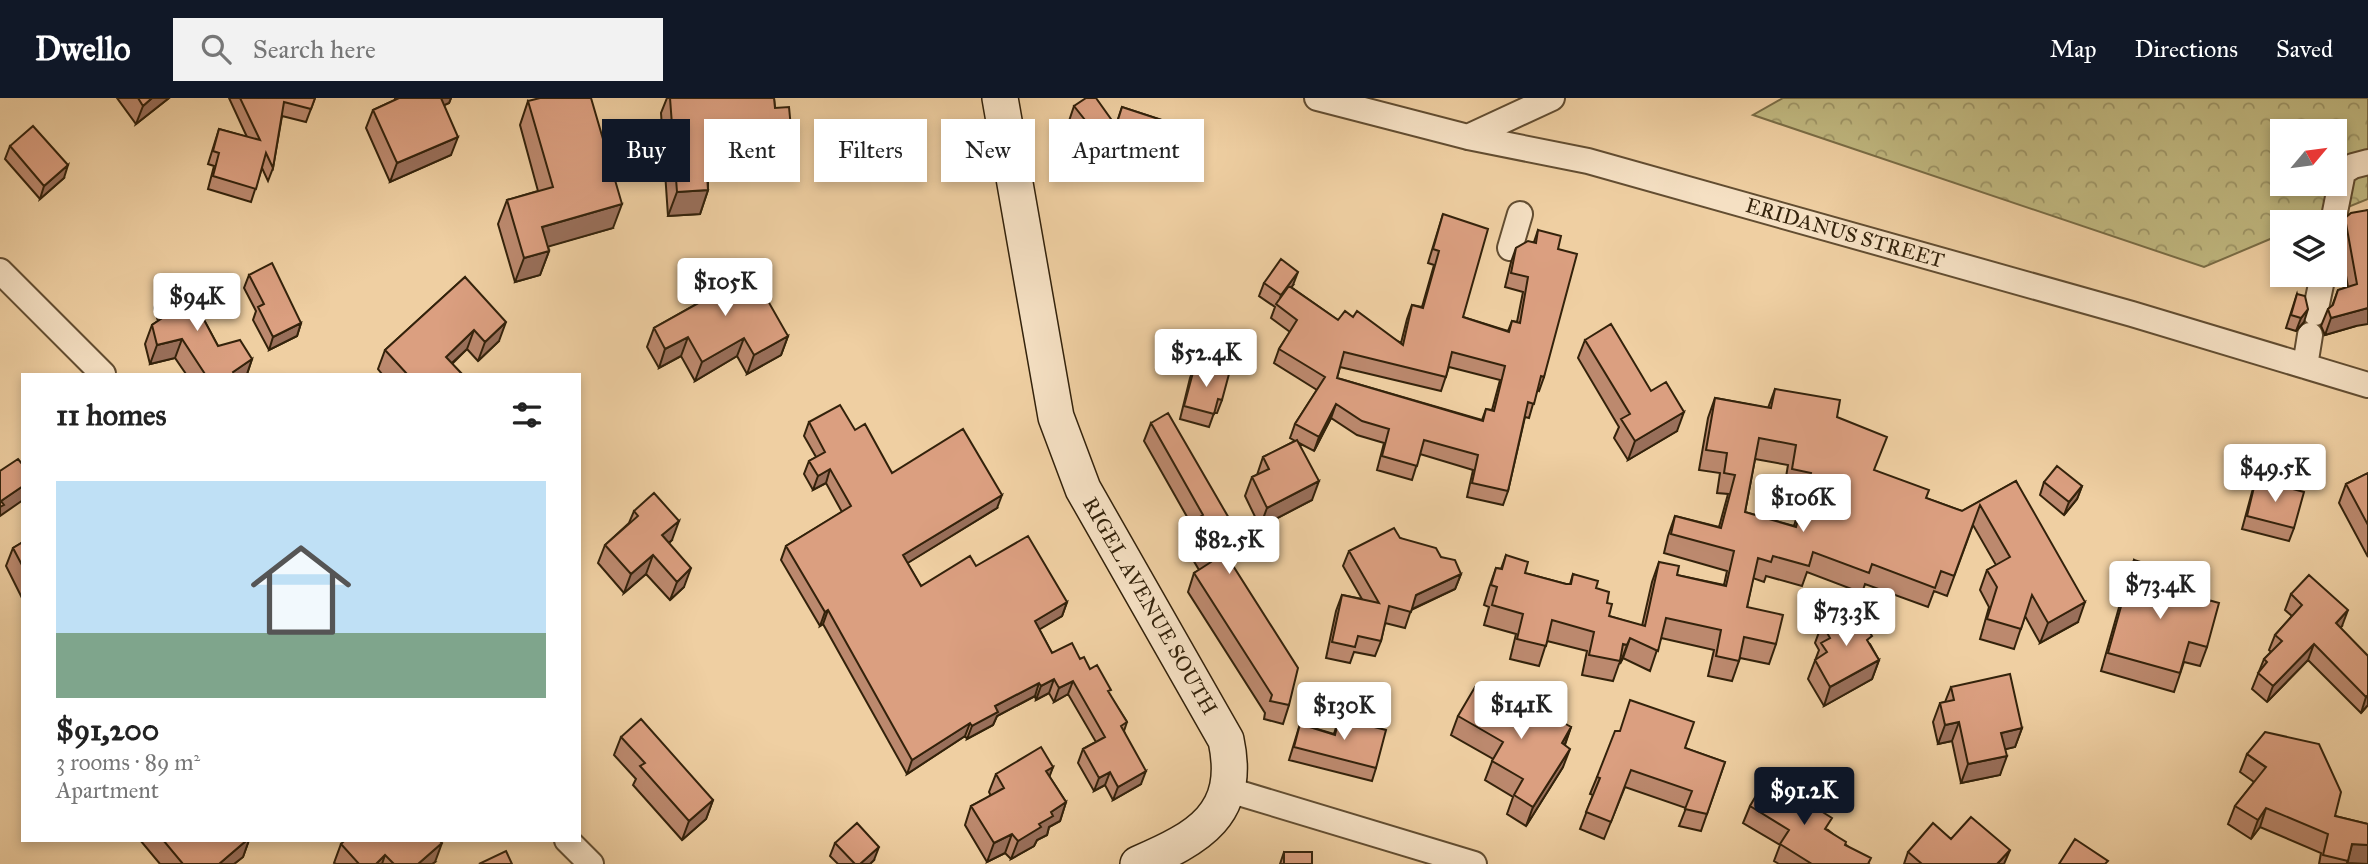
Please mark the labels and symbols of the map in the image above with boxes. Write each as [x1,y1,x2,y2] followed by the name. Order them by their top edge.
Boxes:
[2270,119,2347,196] north arrow
[1743,192,1947,274] street label: ERIDANUS STREET
[676,258,774,318] pin: $105K
[156,274,238,333] pin: $94K
[1149,330,1263,389] pin: $52.4K
[2218,444,2332,504] pin: $49.5K
[1754,474,1852,534] pin: $106K
[1077,493,1223,719] street label: RIGEL AVENUE SOUTH
[1172,517,1286,576] pin: $82.5K
[2103,561,2217,621] pin: $73.4K
[1789,588,1903,648] pin: $73.3K
[1295,682,1393,742] pin: $130K
[1472,682,1570,741] pin: $141K
[1747,768,1861,827] pin: $91.2K

